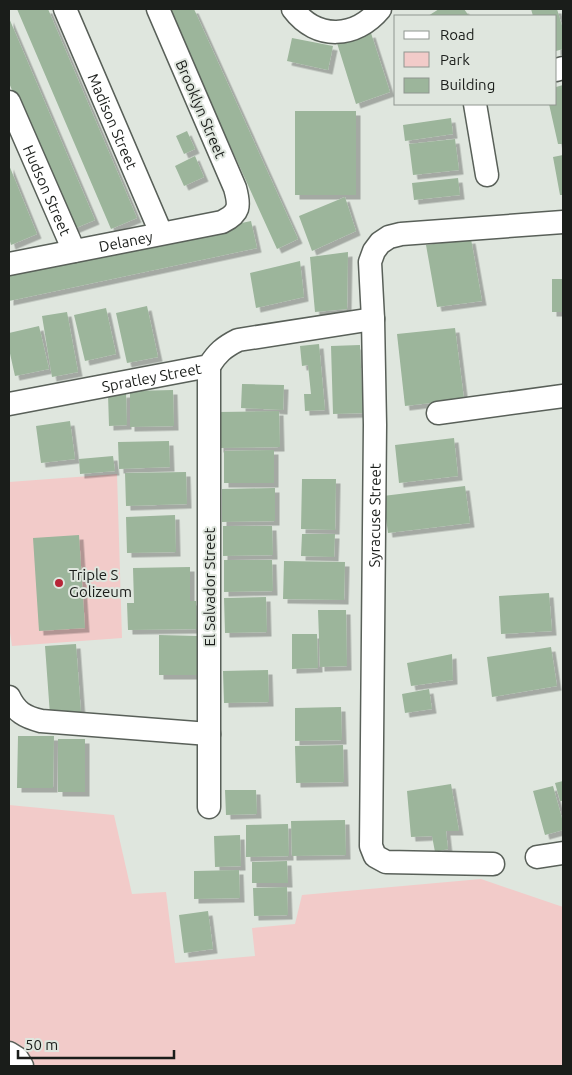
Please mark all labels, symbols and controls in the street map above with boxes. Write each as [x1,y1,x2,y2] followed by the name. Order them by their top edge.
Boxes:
[394,15,557,105] legend
[440,26,475,43] text: Road
[440,51,470,68] text: Park
[173,57,229,161] street label: Brooklyn Street
[85,71,141,172] street label: Madison Street
[440,76,495,93] text: Building
[20,142,75,238] street label: Hudson Street
[97,227,154,255] street label: Delaney
[100,359,203,395] street label: Spratley Street
[365,463,383,567] street label: Syracuse Street
[201,527,218,646] street label: El Salvador Street
[69,566,132,600] place label: Triple S Golizeum
[53,577,65,589] marker: Triple S Golizeum
[18,1028,174,1060] scale bar
[25,1036,58,1053] text: 50 m

